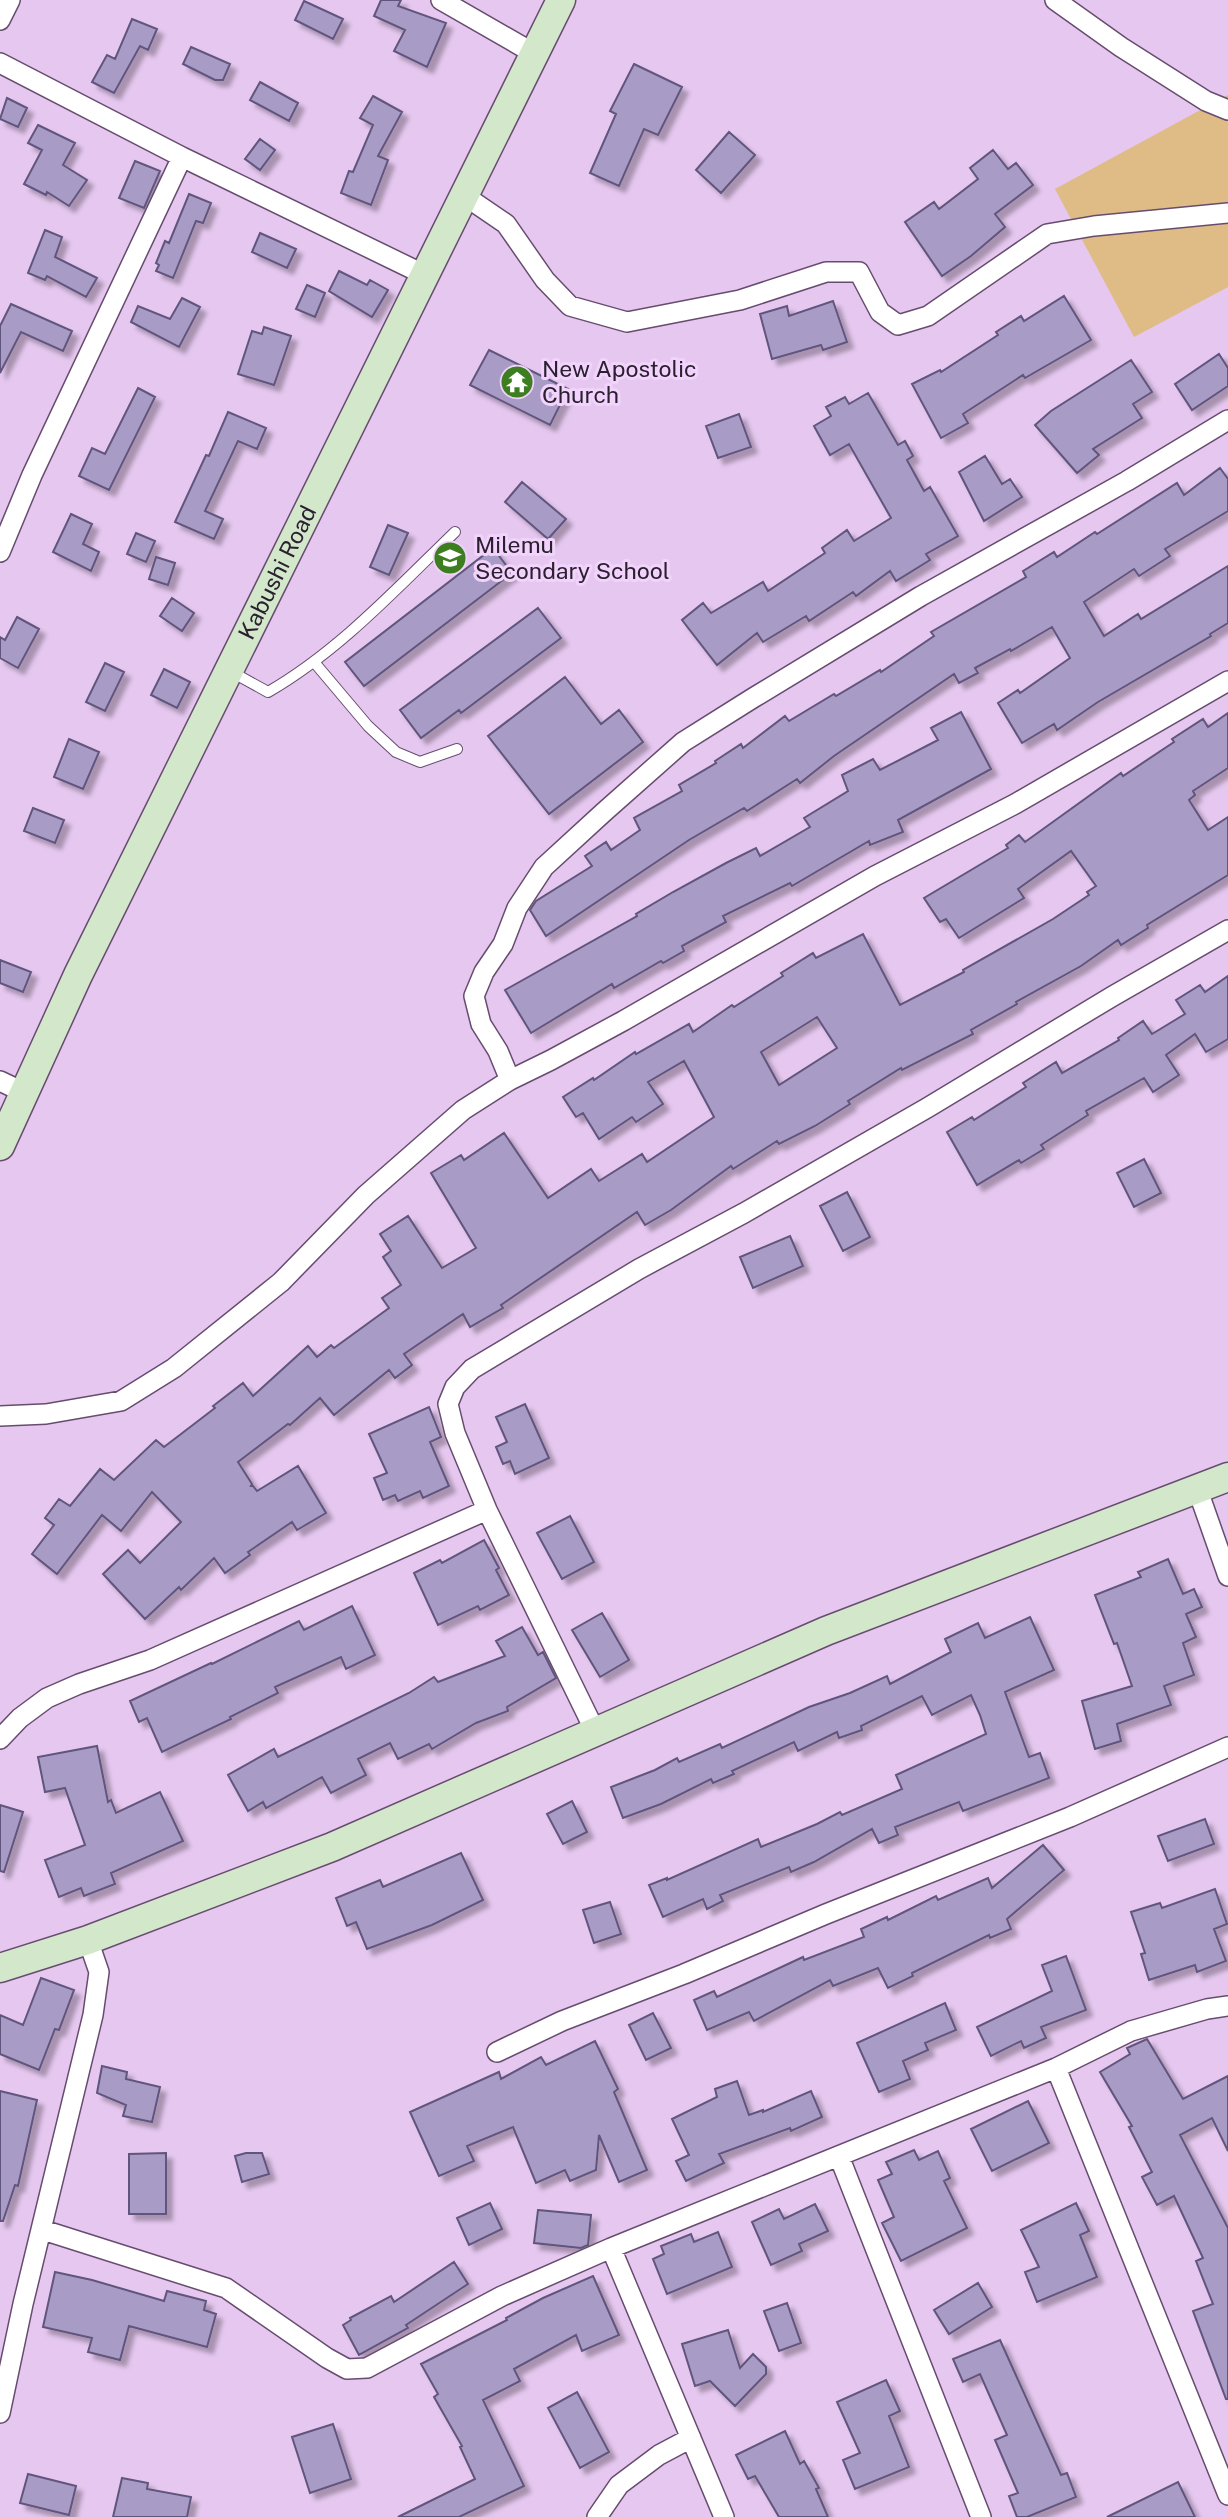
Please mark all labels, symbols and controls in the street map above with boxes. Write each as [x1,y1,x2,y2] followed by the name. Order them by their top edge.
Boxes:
[542,355,697,408] place label: New Apostolic Church
[498,363,536,401] temple icon: New Apostolic Church
[232,501,321,644] street label: Kabushi Road
[475,531,670,584] place label: Milemu Secondary School
[431,539,469,577] school or university icon: Milemu Secondary School

